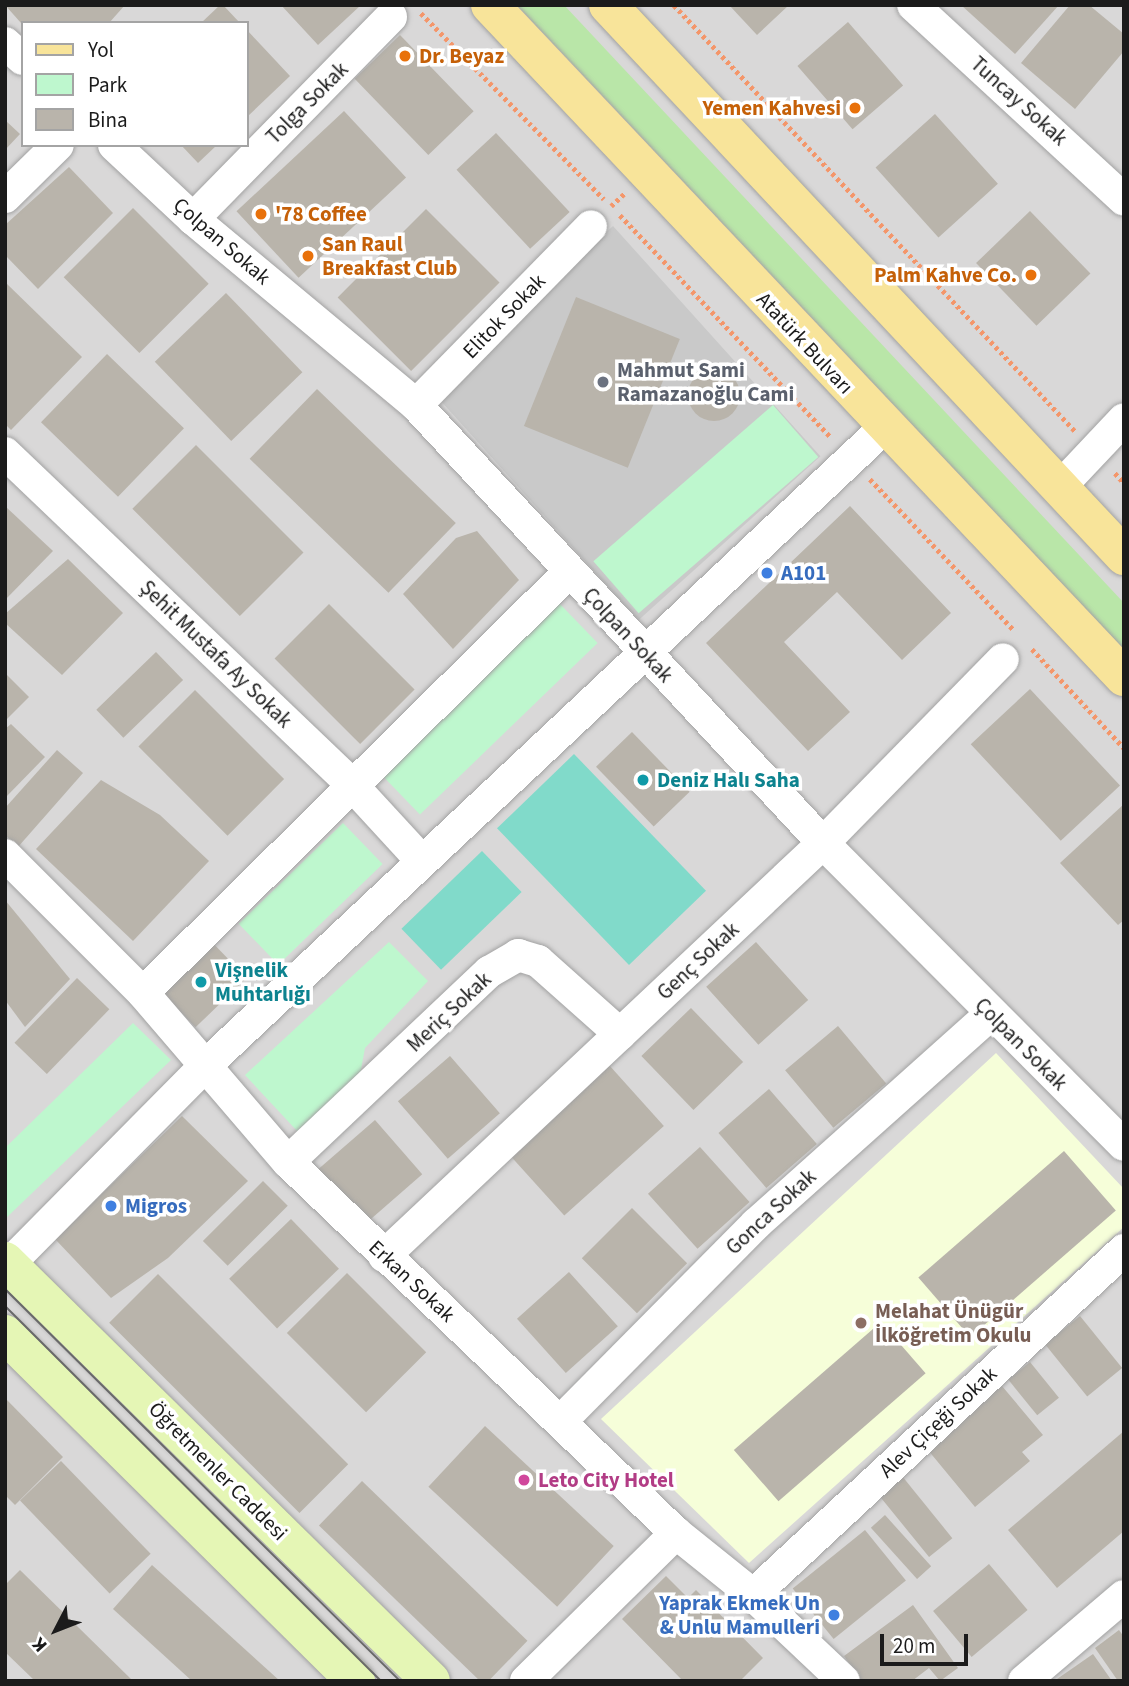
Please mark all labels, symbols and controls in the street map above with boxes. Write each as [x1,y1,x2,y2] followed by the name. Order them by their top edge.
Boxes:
[21,21,248,147] legend
[88,35,114,65] text: Yol
[419,43,504,69] place label: Dr. Beyaz
[397,48,413,64] marker: Dr. Beyaz
[966,51,1072,151] street label: Tuncay Sokak
[261,57,353,149] street label: Tolga Sokak
[88,70,127,100] text: Park
[702,95,841,121] place label: Yemen Kahvesi
[847,100,863,116] marker: Yemen Kahvesi
[88,105,128,135] text: Bina
[168,192,276,290] street label: Çolpan Sokak
[275,201,367,227] place label: '78 Coffee
[253,206,269,222] marker: '78 Coffee
[322,231,457,281] place label: San Raul Breakfast Club
[300,248,316,264] marker: San Raul Breakfast Club
[874,262,1017,288] place label: Palm Kahve Co.
[1023,267,1039,283] marker: Palm Kahve Co.
[457,268,551,364] street label: Elitok Sokak
[751,287,859,399] street label: Atatürk Bulvarı
[617,357,794,407] place label: Mahmut Sami Ramazanoğlu Cami
[595,374,611,390] marker: Mahmut Sami Ramazanoğlu Cami
[781,560,826,586] place label: A101
[759,565,775,581] marker: A101
[135,575,297,733] street label: Şehit Mustafa Ay Sokak
[578,582,678,688] street label: Çolpan Sokak
[657,767,800,793] place label: Deniz Halı Saha
[635,772,651,788] marker: Deniz Halı Saha
[652,917,744,1005] street label: Genç Sokak
[215,957,311,1007] place label: Vişnelik Muhtarlığı
[402,967,496,1057] street label: Meriç Sokak
[193,974,209,990] marker: Vişnelik Muhtarlığı
[970,993,1072,1095] street label: Çolpan Sokak
[721,1164,821,1260] street label: Gonca Sokak
[125,1193,187,1219] place label: Migros
[103,1198,119,1214] marker: Migros
[364,1235,460,1327] street label: Erkan Sokak
[875,1298,1031,1348] place label: Melahat Ünügür İlköğretim Okulu
[853,1315,869,1331] marker: Melahat Ünügür İlköğretim Okulu
[874,1361,1002,1483] street label: Alev Çiçeği Sokak
[143,1396,293,1546] street label: Öğretmenler Caddesi
[538,1467,674,1493] place label: Leto City Hotel
[516,1472,532,1488] marker: Leto City Hotel
[659,1590,820,1640] place label: Yaprak Ekmek Un & Unlu Mamulleri
[21,1595,91,1665] north arrow
[826,1607,842,1623] marker: Yaprak Ekmek Un & Unlu Mamulleri
[884,1620,972,1664] scale bar
[26,1631,54,1658] text: K
[893,1631,935,1661] text: 20 m

